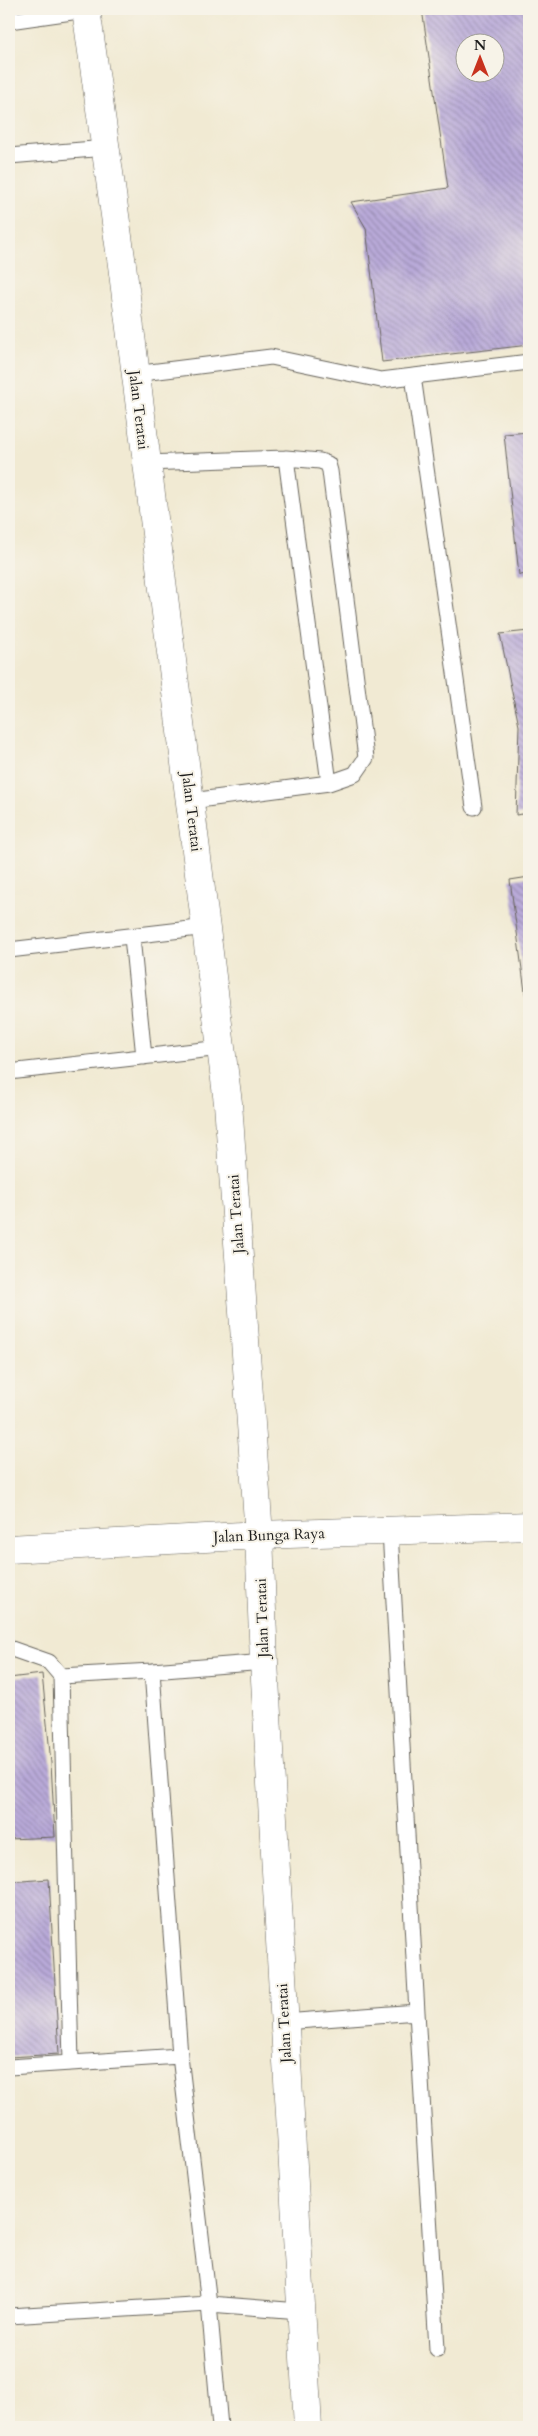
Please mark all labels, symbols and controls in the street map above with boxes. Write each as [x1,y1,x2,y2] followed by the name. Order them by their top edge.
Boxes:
[456,32,506,82] north arrow
[474,36,486,55] text: N
[124,367,154,451] street label: Jalan Teratai
[177,769,207,853] street label: Jalan Teratai
[223,1174,249,1256] street label: Jalan Teratai
[211,1523,326,1547] street label: Jalan Bunga Raya
[251,1578,273,1660] street label: Jalan Teratai
[272,1983,296,2065] street label: Jalan Teratai

